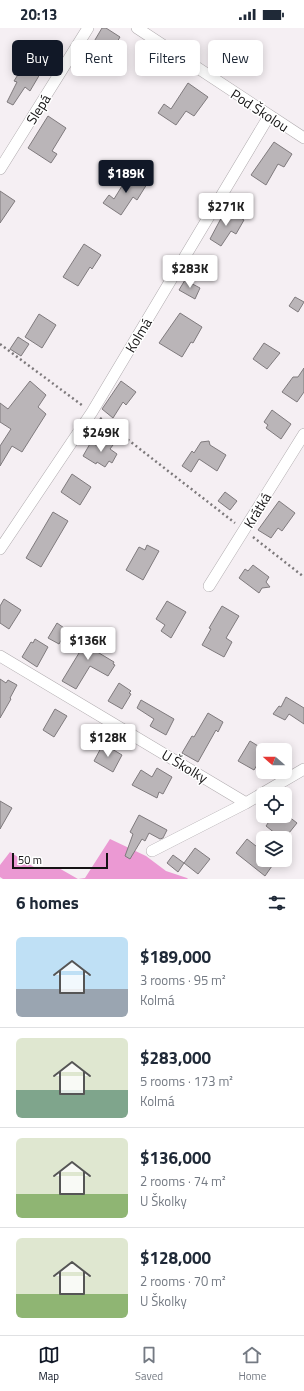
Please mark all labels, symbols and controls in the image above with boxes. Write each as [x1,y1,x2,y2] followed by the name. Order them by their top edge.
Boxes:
[20,3,57,26] text: 20:13
[12,40,63,76] chip: Buy
[71,40,127,76] chip: Rent
[135,40,200,76] chip: Filters
[208,40,263,76] chip: New
[227,83,293,137] street label: Pod Školou
[21,90,55,128] street label: Slepá
[98,160,154,194] pin: $189K
[108,163,144,183] text: $189K
[198,193,254,227] pin: $271K
[208,196,244,216] text: $271K
[162,255,218,289] pin: $283K
[172,258,208,278] text: $283K
[119,314,157,356] street label: Kolmá
[73,419,129,453] pin: $249K
[83,422,119,442] text: $249K
[238,488,276,532] street label: Krátká
[60,627,116,661] pin: $136K
[70,630,106,650] text: $136K
[80,724,136,758] pin: $128K
[90,727,126,747] text: $128K
[256,743,292,779] north arrow
[256,743,292,867] map controls
[158,744,212,788] street label: U Školky
[256,787,292,823] button: locate
[256,831,292,867] button: layers
[12,851,108,870] scale bar
[18,852,42,868] text: 50 m
[16,890,79,916] text: 6 homes
[266,892,288,914] icon: filters
[140,944,211,970] text: $189,000
[48,953,96,1001] icon: home
[140,970,226,990] text: 3 rooms · 95 m²
[140,990,174,1010] text: Kolmá
[140,1045,211,1071] text: $283,000
[48,1054,96,1102] icon: home
[140,1071,233,1091] text: 5 rooms · 173 m²
[140,1091,174,1111] text: Kolmá
[140,1145,211,1171] text: $136,000
[48,1154,96,1202] icon: home
[140,1171,226,1191] text: 2 rooms · 74 m²
[140,1191,187,1211] text: U Školky
[140,1245,211,1271] text: $128,000
[48,1254,96,1302] icon: home
[140,1271,226,1291] text: 2 rooms · 70 m²
[140,1291,187,1311] text: U Školky
[38,1344,60,1384] tab: Map
[135,1344,163,1384] tab: Saved
[238,1344,266,1384] tab: Home

